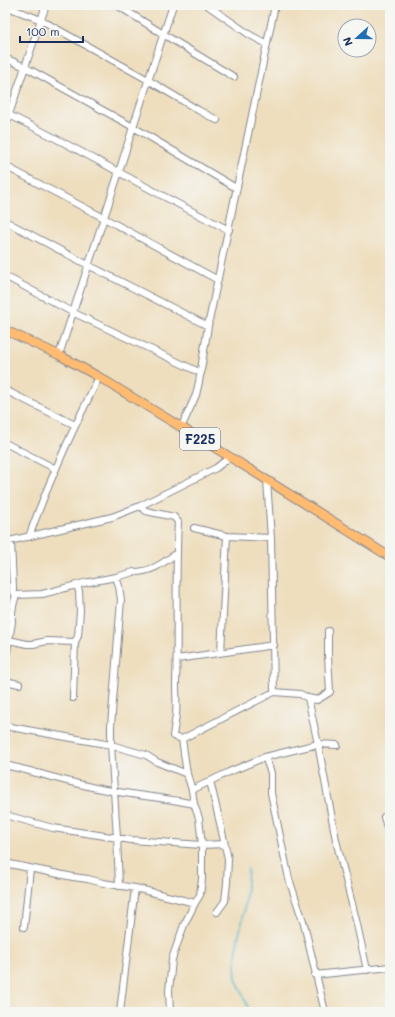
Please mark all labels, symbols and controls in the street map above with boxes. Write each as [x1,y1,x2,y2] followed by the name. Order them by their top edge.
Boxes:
[20,18,83,44] scale bar
[337,18,377,58] north arrow
[26,23,60,39] text: 100 m
[339,35,356,48] text: N
[180,428,220,450] road number: F225

